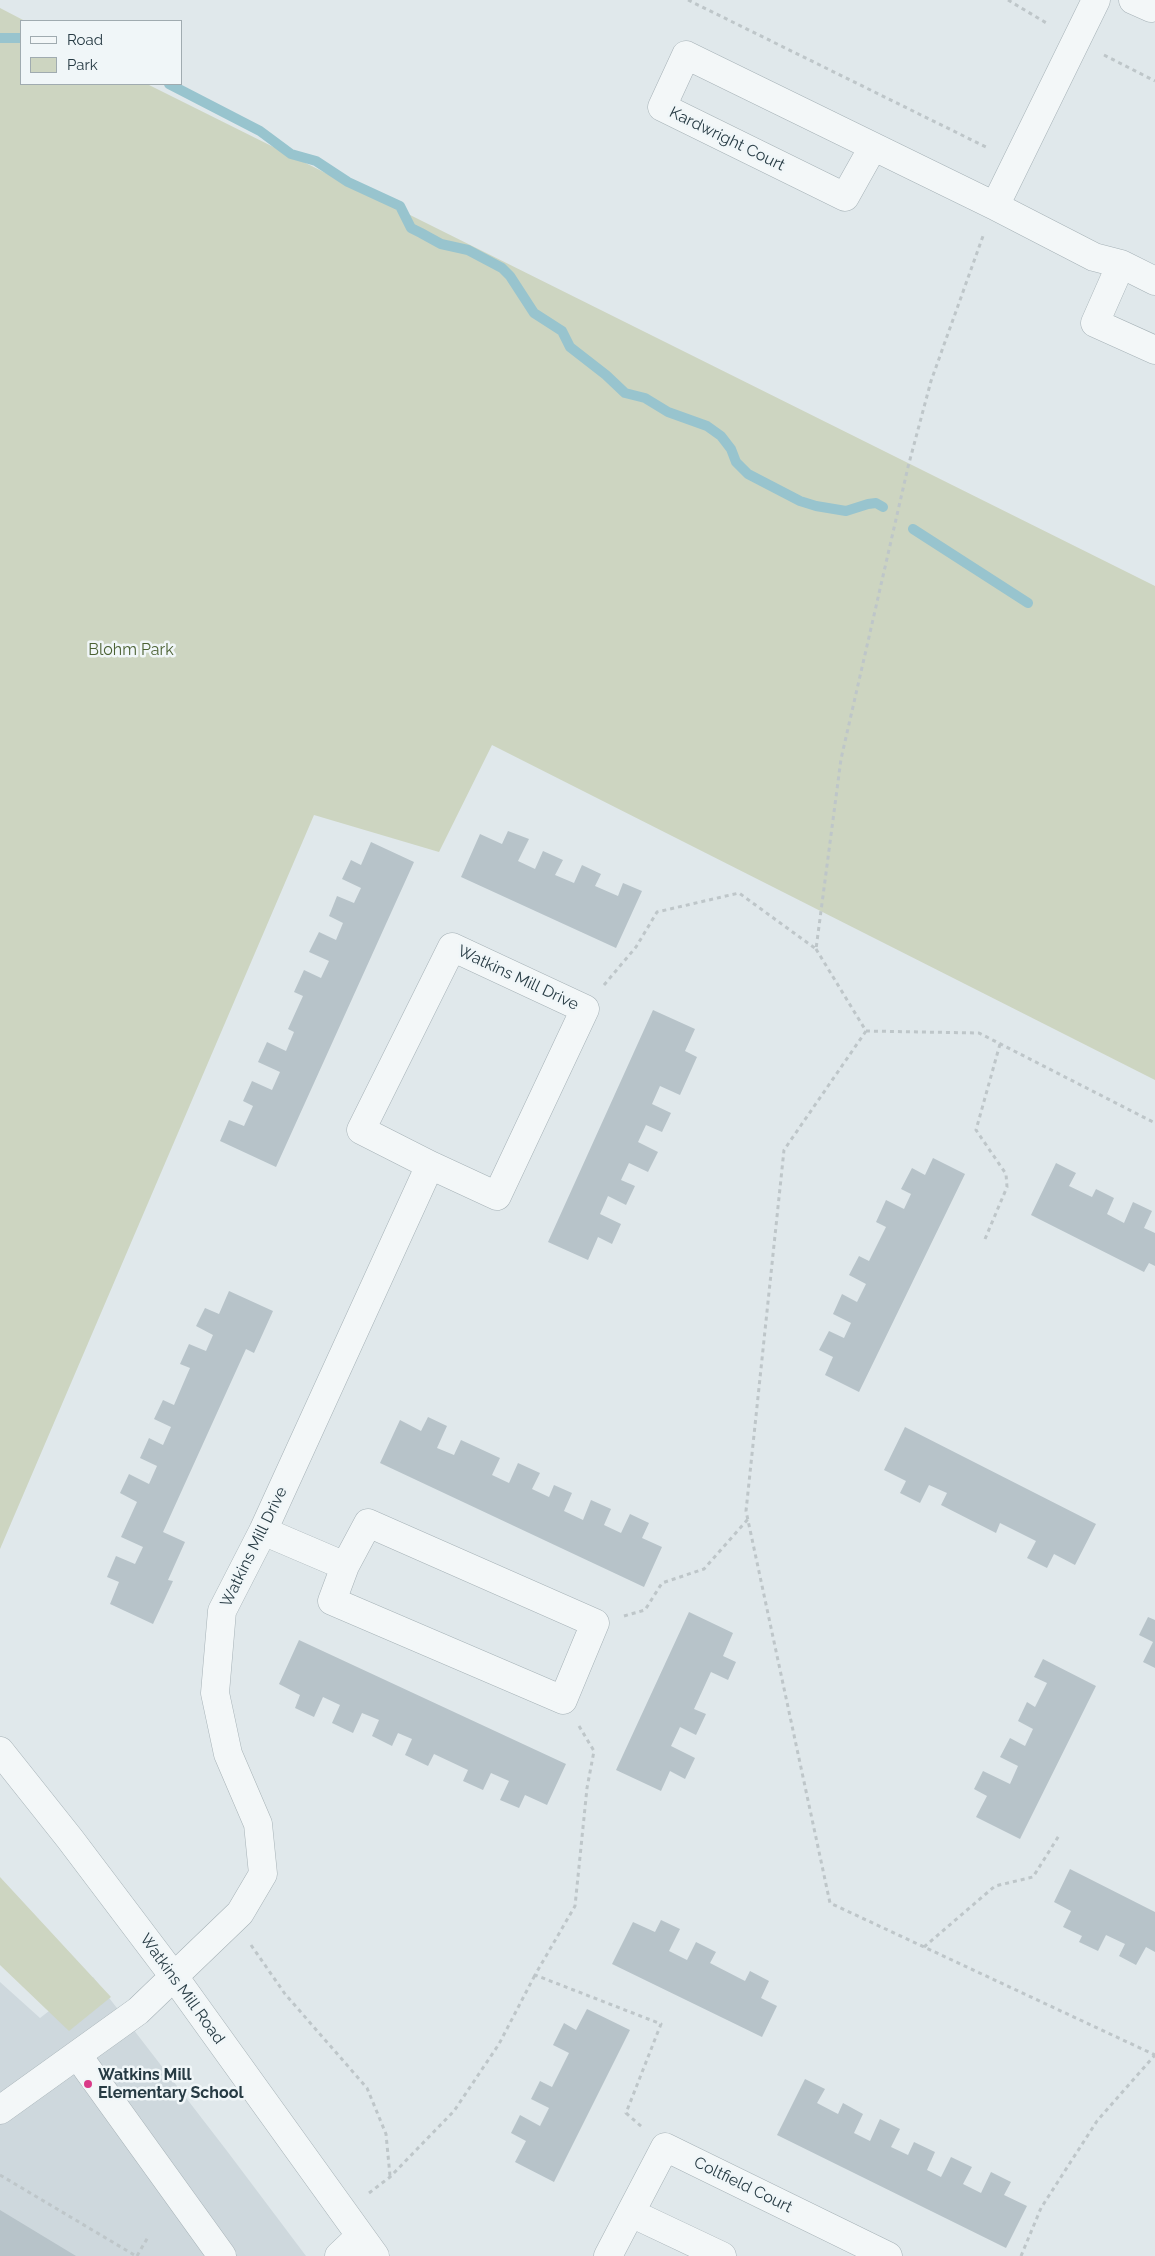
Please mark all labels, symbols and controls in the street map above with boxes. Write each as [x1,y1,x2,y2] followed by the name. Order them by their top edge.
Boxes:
[20,20,182,85] legend
[67,31,103,49] text: Road
[67,56,98,74] text: Park
[666,103,788,175] street label: Kardwright Court
[88,640,174,660] park label: Blohm Park
[454,942,582,1014] street label: Watkins Mill Drive
[217,1484,291,1610] street label: Watkins Mill Drive
[136,1930,228,2048] street label: Watkins Mill Road
[98,2065,243,2103] place label: Watkins Mill Elementary School
[82,2078,94,2090] marker: Watkins Mill Elementary School
[691,2153,795,2217] street label: Coltfield Court

